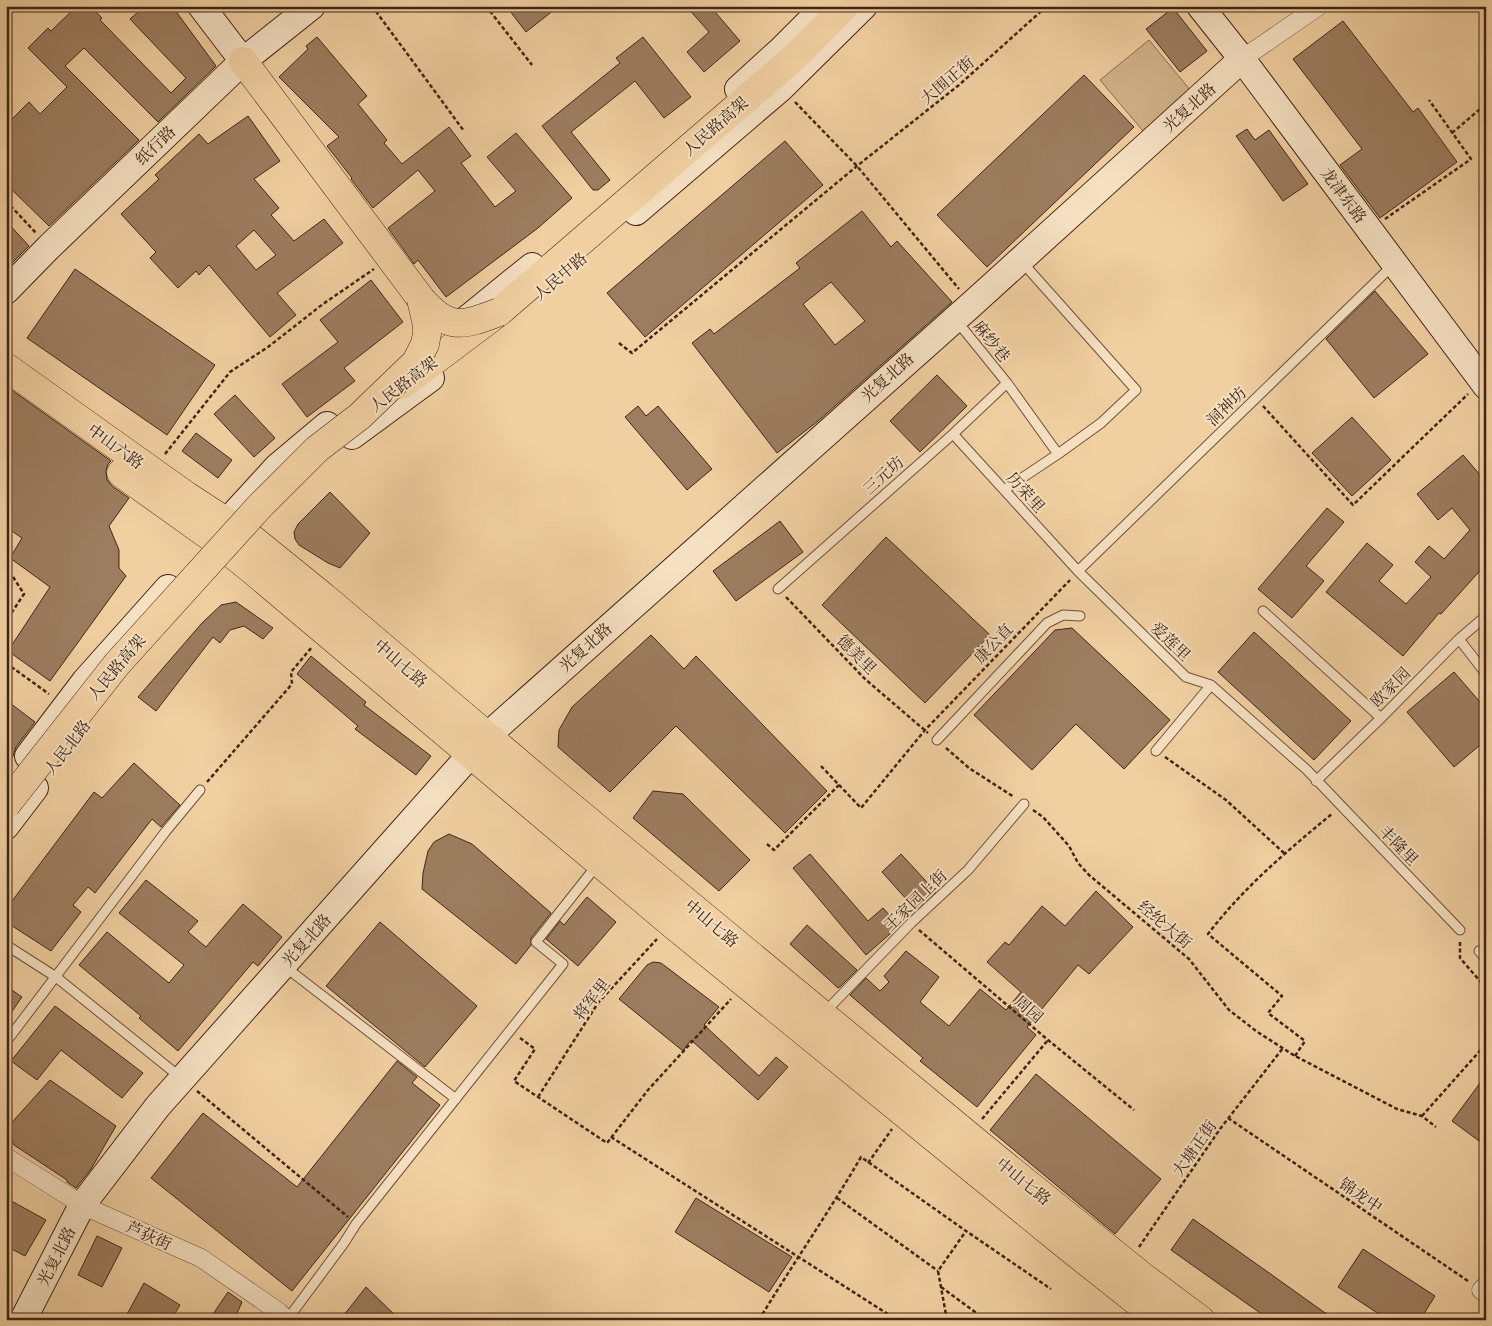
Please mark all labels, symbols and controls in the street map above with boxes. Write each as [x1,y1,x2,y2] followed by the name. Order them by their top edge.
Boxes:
[917,53,979,109] street label: 大围正街
[1159,79,1220,137] street label: 光复北路
[679,93,752,161] street label: 人民路高架
[131,122,180,170] street label: 纸行路
[1316,164,1370,227] street label: 龙津东路
[530,249,592,305] street label: 人民中路
[968,317,1014,367] street label: 麻纱巷
[857,349,918,407] street label: 光复北路
[366,353,442,417] street label: 人民路高架
[1202,383,1251,431] street label: 洞神坊
[84,420,147,474] street label: 中山六路
[859,452,908,499] street label: 三元坊
[1002,468,1049,517] street label: 历荣里
[1146,618,1195,666] street label: 爱莲里
[555,619,616,677] street label: 光复北路
[970,619,1018,668] street label: 康公直
[83,631,150,705] street label: 人民路高架
[832,631,880,679] street label: 德美里
[370,635,431,692] street label: 中山七路
[1367,664,1415,712] street label: 欧家园
[40,716,95,779] street label: 人民北路
[1374,821,1422,870] street label: 丰隆里
[880,866,951,936] street label: 王家园上街
[680,896,742,952] street label: 中山七路
[1133,897,1195,953] street label: 经纶大街
[278,910,336,971] street label: 光复北路
[569,975,614,1025] street label: 将军里
[1010,992,1047,1028] street label: 周园
[1168,1117,1221,1181] street label: 大塘正街
[992,1154,1055,1210] street label: 中山七路
[1335,1174,1386,1218] street label: 锦龙中
[123,1217,175,1255] street label: 芦荻街
[33,1223,80,1290] street label: 光复北路

